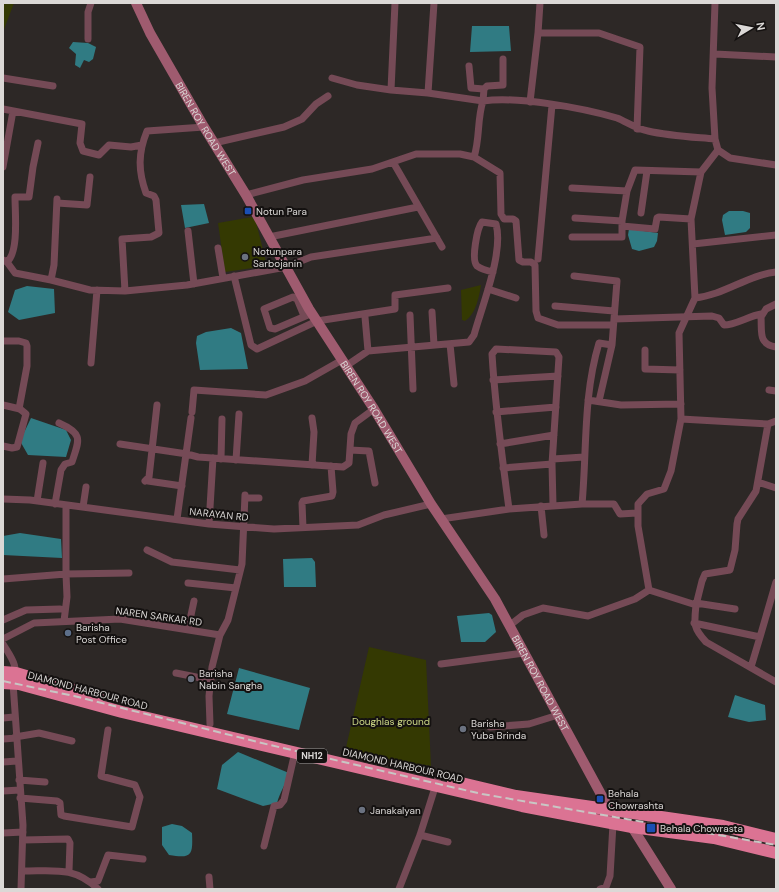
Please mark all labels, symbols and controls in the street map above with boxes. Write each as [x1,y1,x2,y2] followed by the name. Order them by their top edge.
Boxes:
[731,8,771,48] north arrow
[753,21,768,31] text: N
[172,80,239,179] street label: BIREN ROY ROAD WEST
[256,205,307,218] place label: Notun Para
[243,206,253,216] marker: Notun Para
[253,245,302,270] place label: Notunpara Sarbojanin
[240,252,250,262] marker: Notunpara Sarbojanin
[337,358,405,456] street label: BIREN ROY ROAD WEST
[189,505,249,524] street label: NARAYAN RD
[115,604,203,629] street label: NAREN SARKAR RD
[76,621,127,646] place label: Barisha Post Office
[63,628,73,638] marker: Barisha Post Office
[509,633,572,734] street label: BIREN ROY ROAD WEST
[199,667,262,692] place label: Barisha Nabin Sangha
[27,668,149,713] street label: DIAMOND HARBOUR ROAD
[186,674,196,684] marker: Barisha Nabin Sangha
[352,715,430,728] park label: Doughlas ground
[471,717,526,742] place label: Barisha Yuba Brinda
[458,724,468,734] marker: Barisha Yuba Brinda
[341,745,465,786] street label: DIAMOND HARBOUR ROAD
[297,749,327,763] road number: NH12
[608,787,664,812] place label: Behala Chowrashta
[595,794,605,804] marker: Behala Chowrashta
[370,804,421,817] place label: Janakalyan
[357,805,367,815] marker: Janakalyan
[645,822,657,834] marker: Behala Chowrasta
[660,822,743,835] place label: Behala Chowrasta

